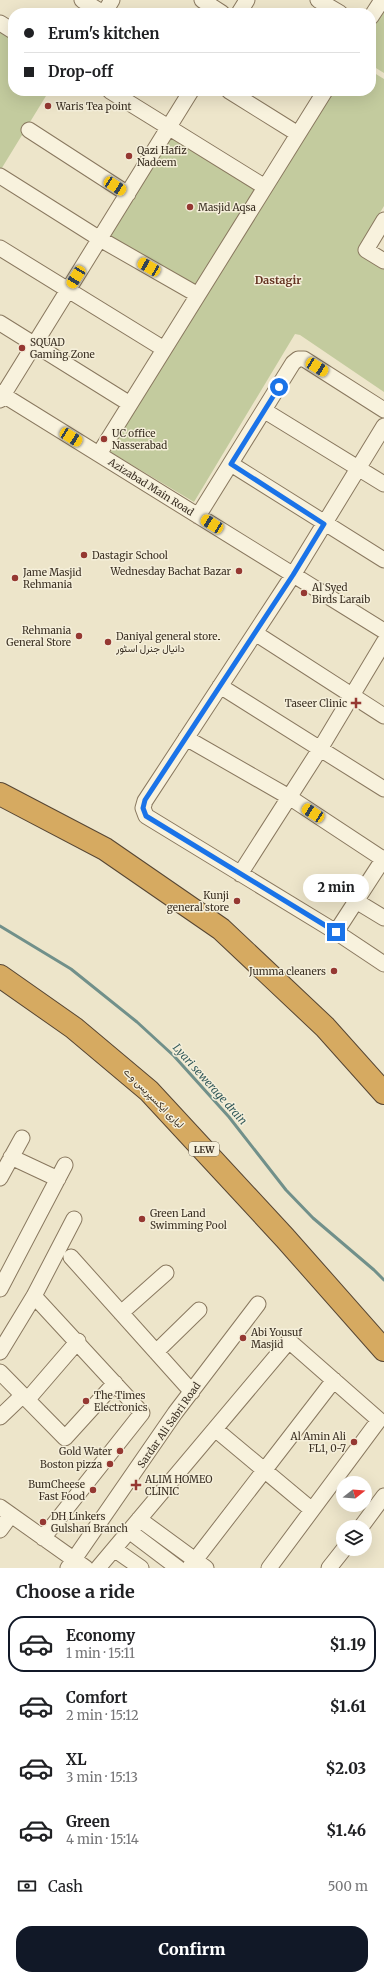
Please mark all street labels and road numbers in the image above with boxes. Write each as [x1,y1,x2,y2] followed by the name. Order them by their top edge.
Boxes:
[105,455,196,519] street label: Azizabad Main Road
[120,1065,187,1132] street label: لیاری ایکسپریس وے
[189,1142,219,1156] road number: LEW
[135,1380,203,1470] street label: Sardar Ali Sabri Road

